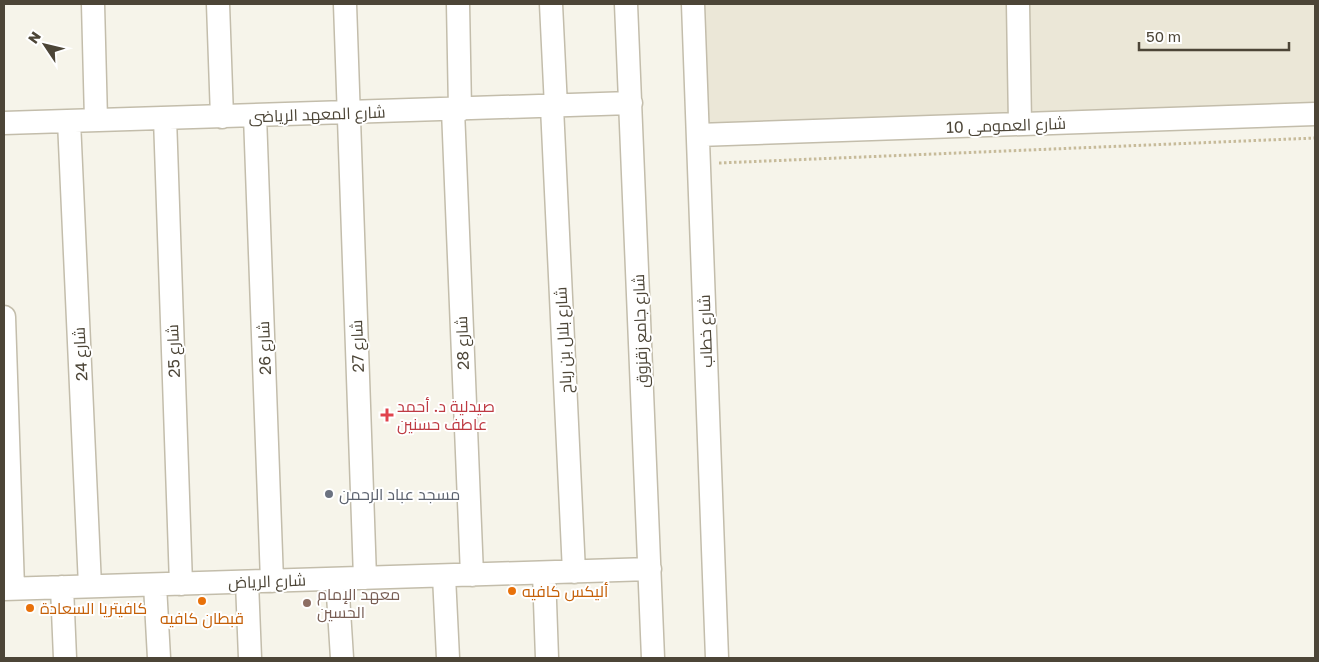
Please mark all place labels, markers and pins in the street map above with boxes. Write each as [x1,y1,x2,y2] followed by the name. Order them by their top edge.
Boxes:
[397,396,495,435] place label: صيدلية د. أحمد عاطف حسنين
[381,409,393,421] marker: صيدلية د. أحمد عاطف حسنين
[339,484,460,505] place label: مسجد عباد الرحمن
[323,488,335,500] marker: مسجد عباد الرحمن
[522,581,608,602] place label: أليكس كافيه
[317,584,400,623] place label: معهد الإمام الحسين
[506,585,518,597] marker: أليكس كافيه
[196,595,208,607] marker: قبطان كافيه
[301,597,313,609] marker: معهد الإمام الحسين
[40,598,147,618] place label: كافيتريا السعادة
[24,602,36,614] marker: كافيتريا السعادة
[160,608,244,629] place label: قبطان كافيه

